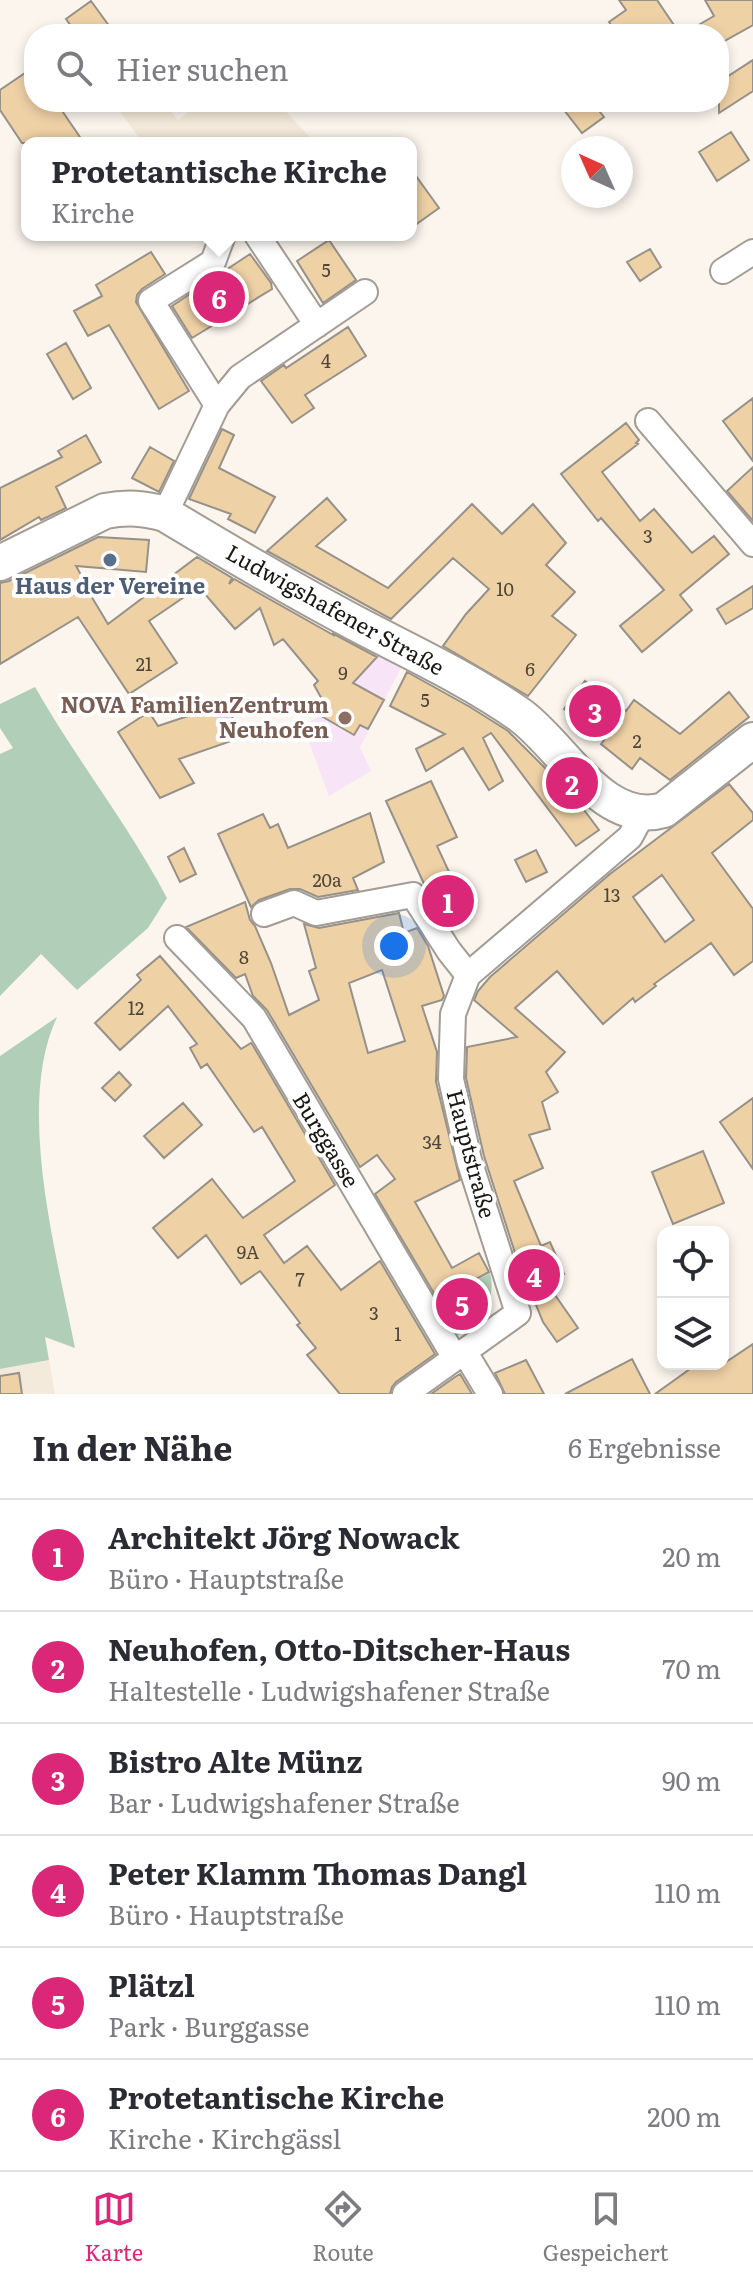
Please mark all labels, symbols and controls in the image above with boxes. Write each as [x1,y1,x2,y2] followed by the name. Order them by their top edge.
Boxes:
[24,24,729,112] search box
[52,46,96,90] icon: search
[116,46,289,90] text: Hier suchen
[561,136,633,208] north arrow
[21,137,417,241] popup
[51,148,387,192] text: Protetantische Kirche
[51,192,135,231] text: Kirche
[321,256,331,283] house number: 5
[193,267,245,327] pin: 6
[321,347,331,374] house number: 4
[643,522,653,549] house number: 3
[221,535,451,683] street label: Ludwigshafener Straße
[101,551,119,569] marker: Haus der Vereine
[15,568,205,601] place label: Haus der Vereine
[496,575,514,602] house number: 10
[136,650,152,677] house number: 21
[525,655,535,682] house number: 6
[338,659,348,686] house number: 9
[569,681,621,741] pin: 3
[420,686,430,713] house number: 5
[60,687,329,745] place label: NOVA FamilienZentrum Neuhofen
[336,709,354,727] marker: NOVA FamilienZentrum Neuhofen
[632,727,642,754] house number: 2
[546,753,598,813] pin: 2
[312,866,342,893] house number: 20a
[422,871,474,931] pin: 1
[603,881,621,908] house number: 13
[374,926,414,966] your location
[239,943,249,970] house number: 8
[128,994,144,1021] house number: 12
[286,1085,369,1193] street label: Burggasse
[439,1086,505,1222] street label: Hauptstraße
[422,1128,442,1155] house number: 34
[657,1226,729,1370] map controls
[657,1226,729,1298] button: locate
[237,1238,259,1265] house number: 9A
[508,1245,560,1305] pin: 4
[295,1265,305,1292] house number: 7
[436,1274,488,1334] pin: 5
[657,1298,729,1370] button: layers
[369,1299,379,1326] house number: 3
[394,1320,402,1347] house number: 1
[32,1421,232,1471] text: In der Nähe
[568,1427,721,1466] text: 6 Ergebnisse
[108,1514,460,1558] text: Architekt Jörg Nowack
[53,1536,63,1575] text: 1
[662,1536,721,1575] text: 20 m
[108,1558,344,1597] text: Büro · Hauptstraße
[108,1626,570,1670] text: Neuhofen, Otto-Ditscher-Haus
[51,1648,65,1687] text: 2
[662,1648,721,1687] text: 70 m
[108,1670,550,1709] text: Haltestelle · Ludwigshafener Straße
[108,1738,363,1782] text: Bistro Alte Münz
[51,1760,65,1799] text: 3
[662,1760,721,1799] text: 90 m
[108,1782,460,1821] text: Bar · Ludwigshafener Straße
[108,1850,527,1894] text: Peter Klamm Thomas Dangl
[50,1872,66,1911] text: 4
[654,1872,721,1911] text: 110 m
[108,1894,344,1933] text: Büro · Hauptstraße
[108,1962,195,2006] text: Plätzl
[51,1984,65,2023] text: 5
[654,1984,721,2023] text: 110 m
[108,2006,310,2045] text: Park · Burggasse
[108,2074,444,2118] text: Protetantische Kirche
[50,2096,66,2135] text: 6
[647,2096,721,2135] text: 200 m
[108,2118,341,2157] text: Kirche · Kirchgässl
[85,2187,143,2268] tab: Karte
[312,2187,374,2268] tab: Route
[543,2187,668,2268] tab: Gespeichert

